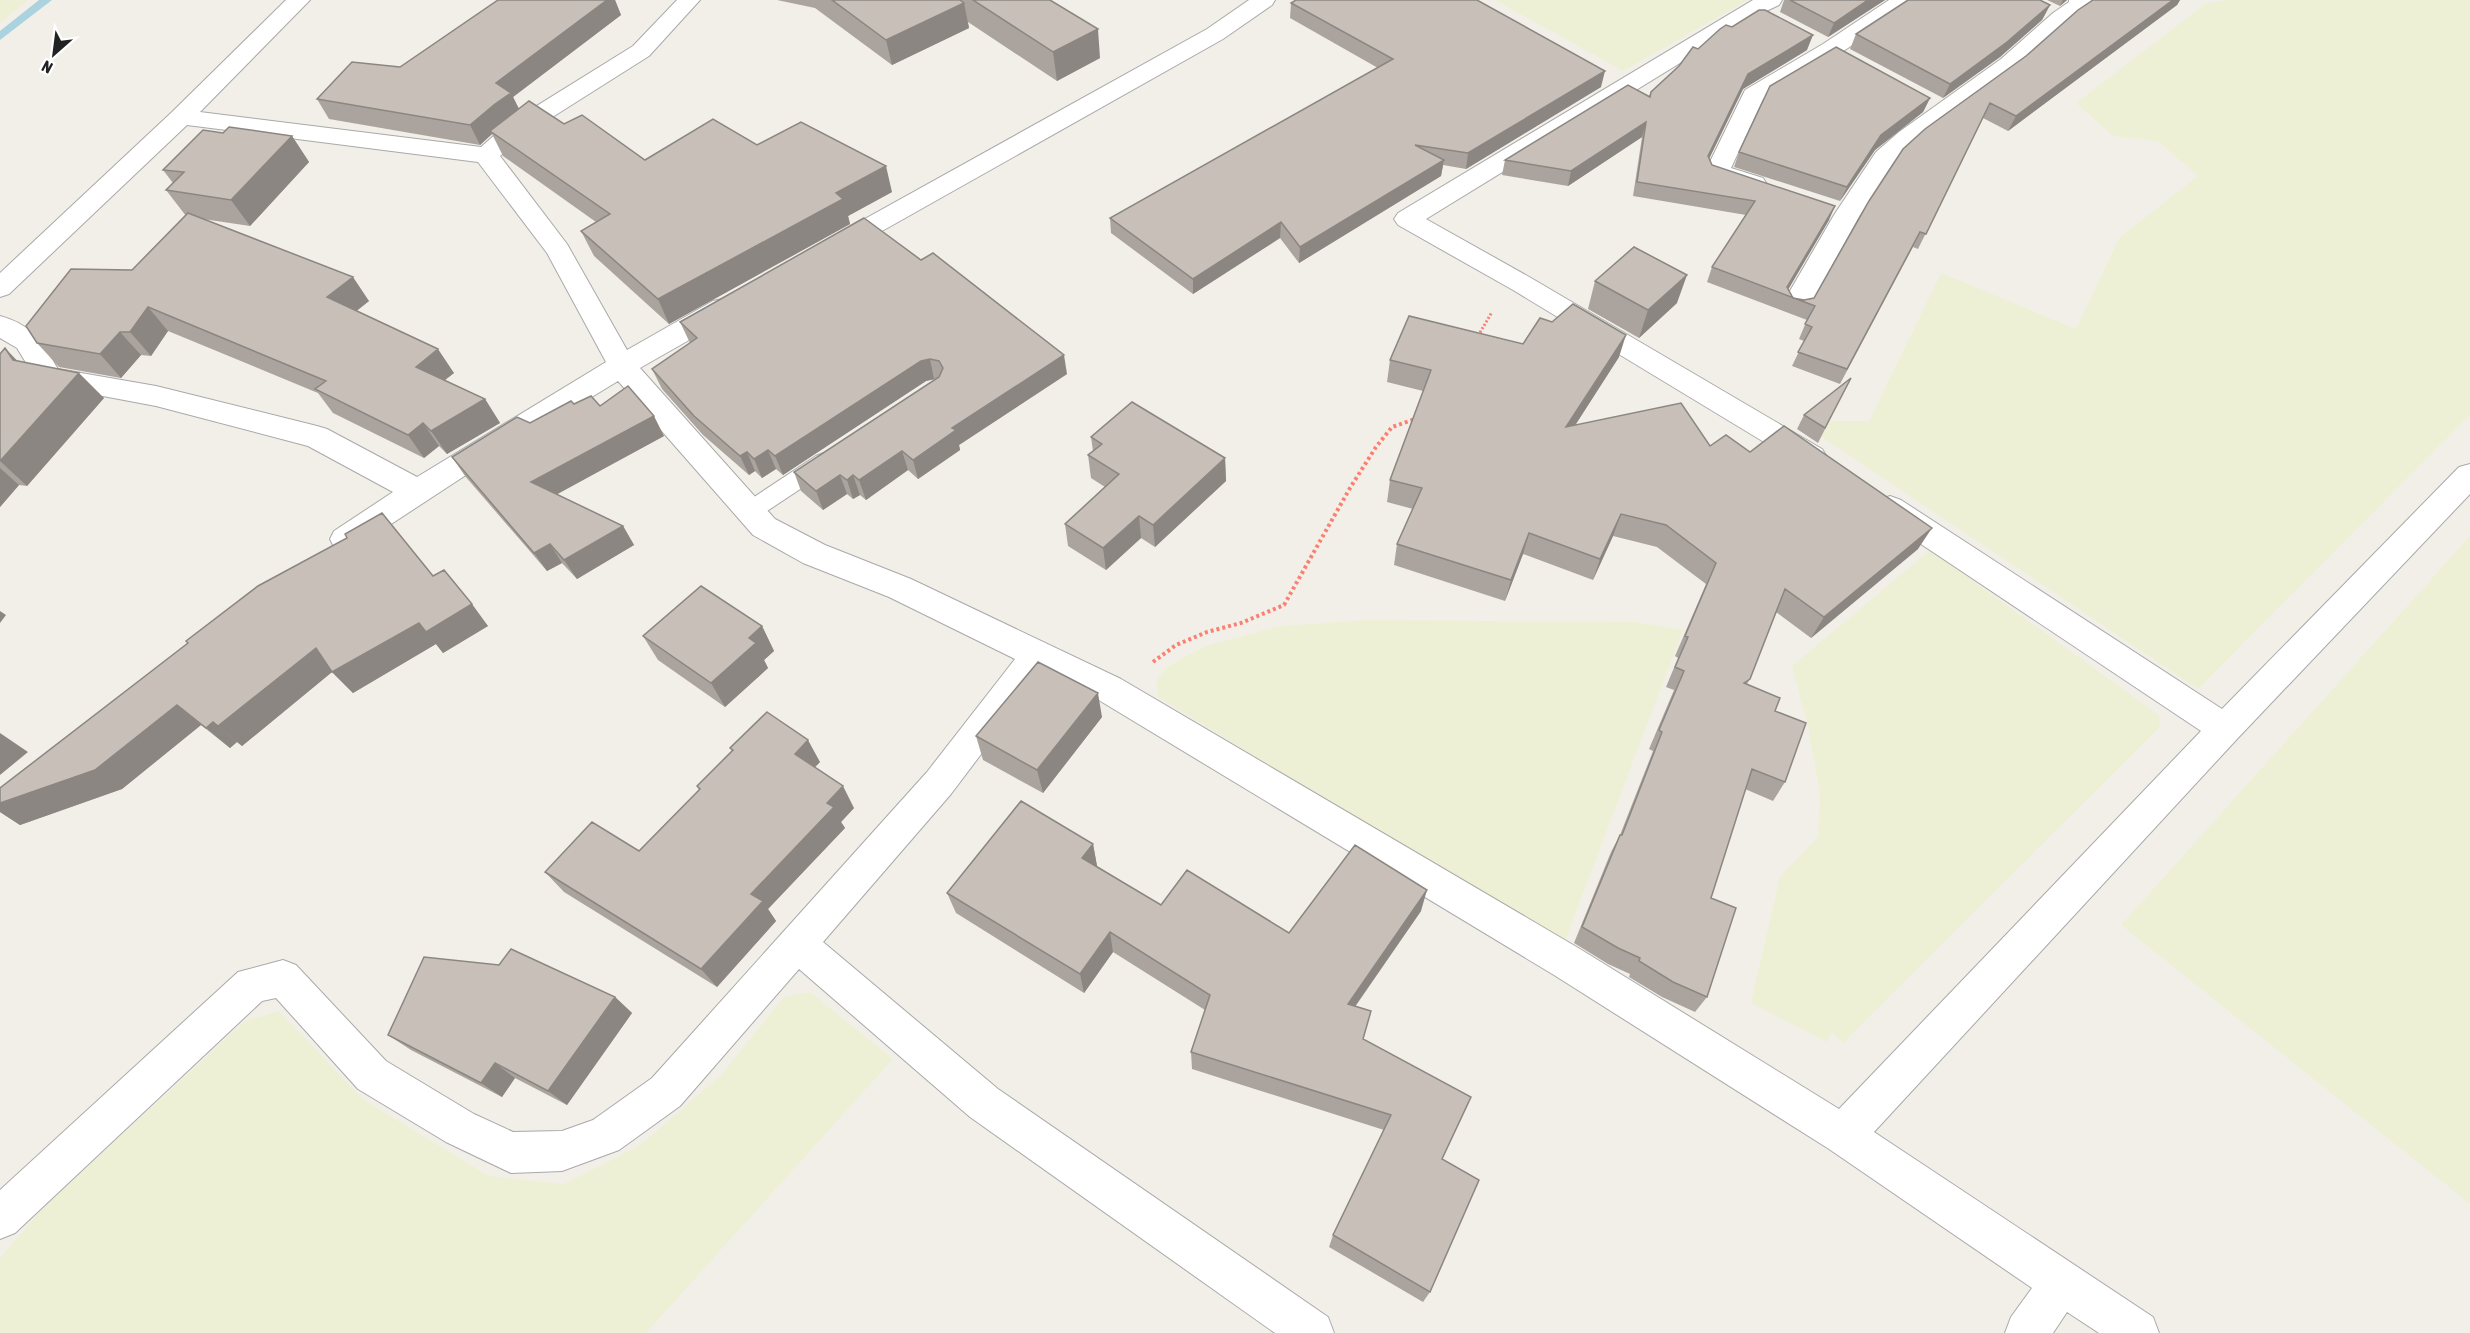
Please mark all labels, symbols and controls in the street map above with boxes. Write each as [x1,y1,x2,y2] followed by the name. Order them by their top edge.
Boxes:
[24,24,84,84] north arrow
[39,57,55,77] text: N

